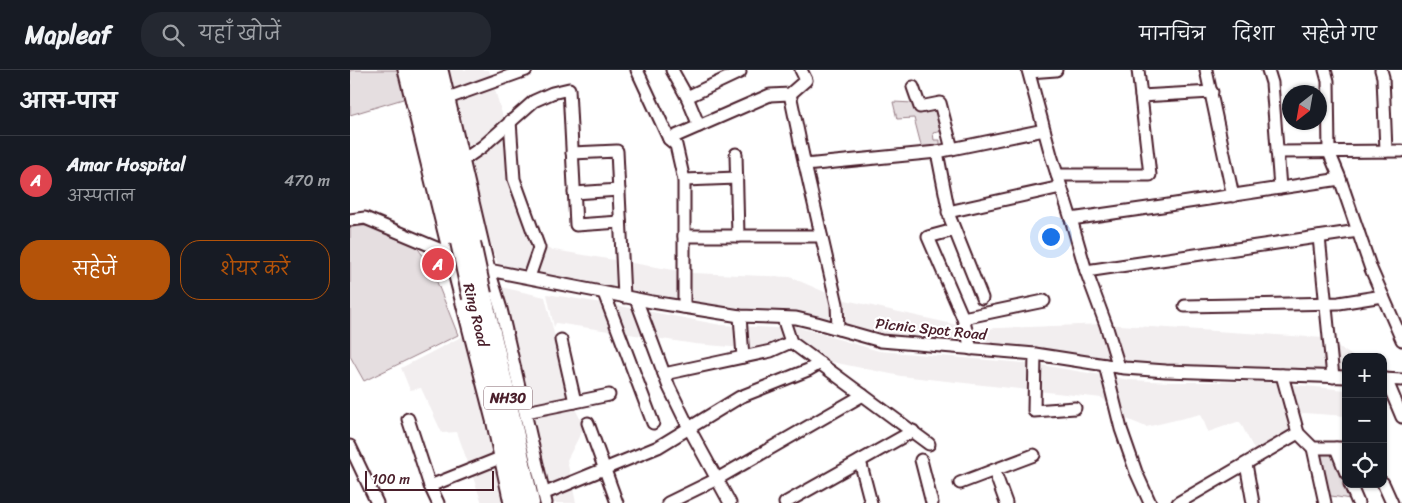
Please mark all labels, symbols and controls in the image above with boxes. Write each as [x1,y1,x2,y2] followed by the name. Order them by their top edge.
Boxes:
[141,12,491,57] search box
[25,14,111,56] text: Mapleaf
[199,17,281,50] text: यहाँ खोजें
[1139,18,1205,50] text: मानचित्र
[1233,18,1274,50] text: दिशा
[1302,18,1377,50] text: सहेजे गए
[159,21,187,49] icon: search
[20,82,117,120] text: आस-पास
[1282,85,1327,130] north arrow
[67,148,186,181] text: Amar Hospital
[31,166,41,195] text: A
[284,166,330,195] text: 470 m
[67,181,135,210] text: अस्पताल
[1038,224,1064,250] your location
[20,240,170,300] button: सहेजें
[180,240,330,300] button: शेयर करें
[422,245,454,283] pin: A
[456,280,497,351] street label: Ring Road
[874,310,989,348] street label: Picnic Spot Road
[1342,353,1387,488] map controls
[1342,353,1387,398] button: +
[484,386,532,409] road number: NH30
[1342,398,1387,443] button: −
[1342,443,1387,488] button: locate
[372,467,410,492] text: 100 m
[365,468,494,491] scale bar

